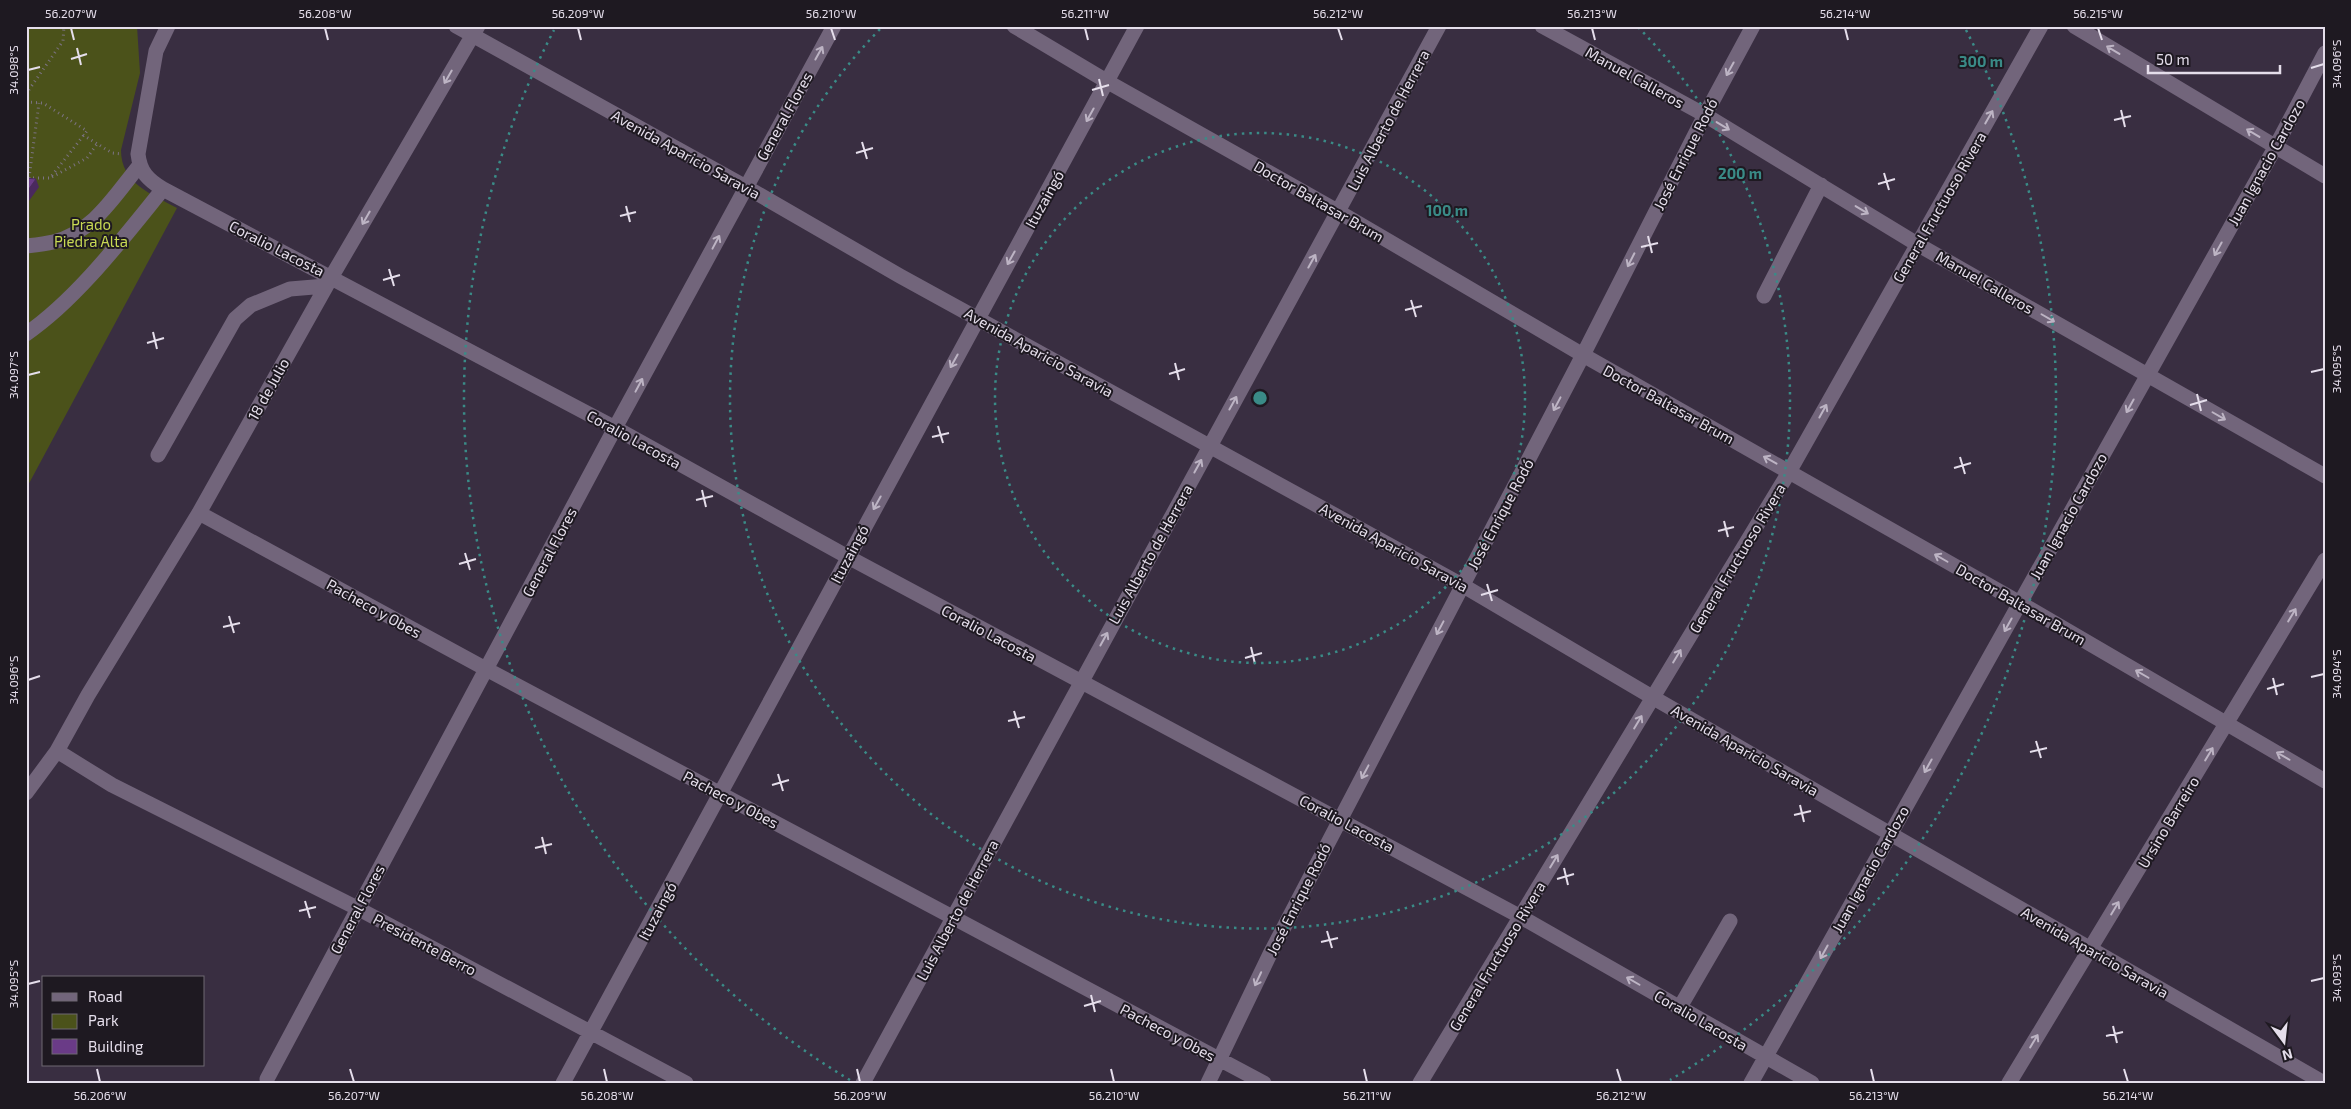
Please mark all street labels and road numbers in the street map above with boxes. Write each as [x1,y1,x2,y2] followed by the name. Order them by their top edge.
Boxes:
[1583,42,1687,112] street label: Manuel Calleros
[1343,47,1433,193] street label: Luis Alberto de Herrera
[752,69,816,163] street label: General Flores
[1649,95,1721,213] street label: José Enrique Rodó
[2224,96,2308,228] street label: Juan Ignacio Cardozo
[609,106,763,202] street label: Avenida Aparicio Saravia
[1888,128,1990,286] street label: General Fructuoso Rivera
[1251,156,1387,246] street label: Doctor Baltasar Brum
[1021,167,1067,231] street label: Ituzaingó
[226,216,328,280] street label: Coralio Lacosta
[1933,247,2037,317] street label: Manuel Calleros
[962,304,1116,400] street label: Avenida Aparicio Saravia
[244,355,292,423] street label: 18 de Julio
[1600,361,1738,447] street label: Doctor Baltasar Brum
[584,406,684,472] street label: Coralio Lacosta
[2026,450,2110,582] street label: Juan Ignacio Cardozo
[1463,456,1537,572] street label: José Enrique Rodó
[1685,480,1789,636] street label: General Fructuoso Rivera
[1104,481,1196,627] street label: Luis Alberto de Herrera
[1317,499,1471,595] street label: Avenida Aparicio Saravia
[518,504,580,600] street label: General Flores
[826,522,872,586] street label: Ituzaingó
[1953,559,2089,649] street label: Doctor Baltasar Brum
[324,575,424,641] street label: Pacheco y Obes
[939,600,1039,666] street label: Coralio Lacosta
[1668,700,1822,800] street label: Avenida Aparicio Saravia
[680,766,782,832] street label: Pacheco y Obes
[2134,773,2202,871] street label: Ursino Barreiro
[1297,790,1397,856] street label: Coralio Lacosta
[1828,803,1912,935] street label: Juan Ignacio Cardozo
[912,837,1002,983] street label: Luis Alberto de Herrera
[1262,840,1334,958] street label: José Enrique Rodó
[326,861,388,957] street label: General Flores
[1445,878,1549,1034] street label: General Fructuoso Rivera
[634,879,680,943] street label: Ituzaingó
[2018,902,2172,1002] street label: Avenida Aparicio Saravia
[370,909,480,979] street label: Presidente Berro
[1651,986,1751,1054] street label: Coralio Lacosta
[1117,999,1219,1065] street label: Pacheco y Obes

